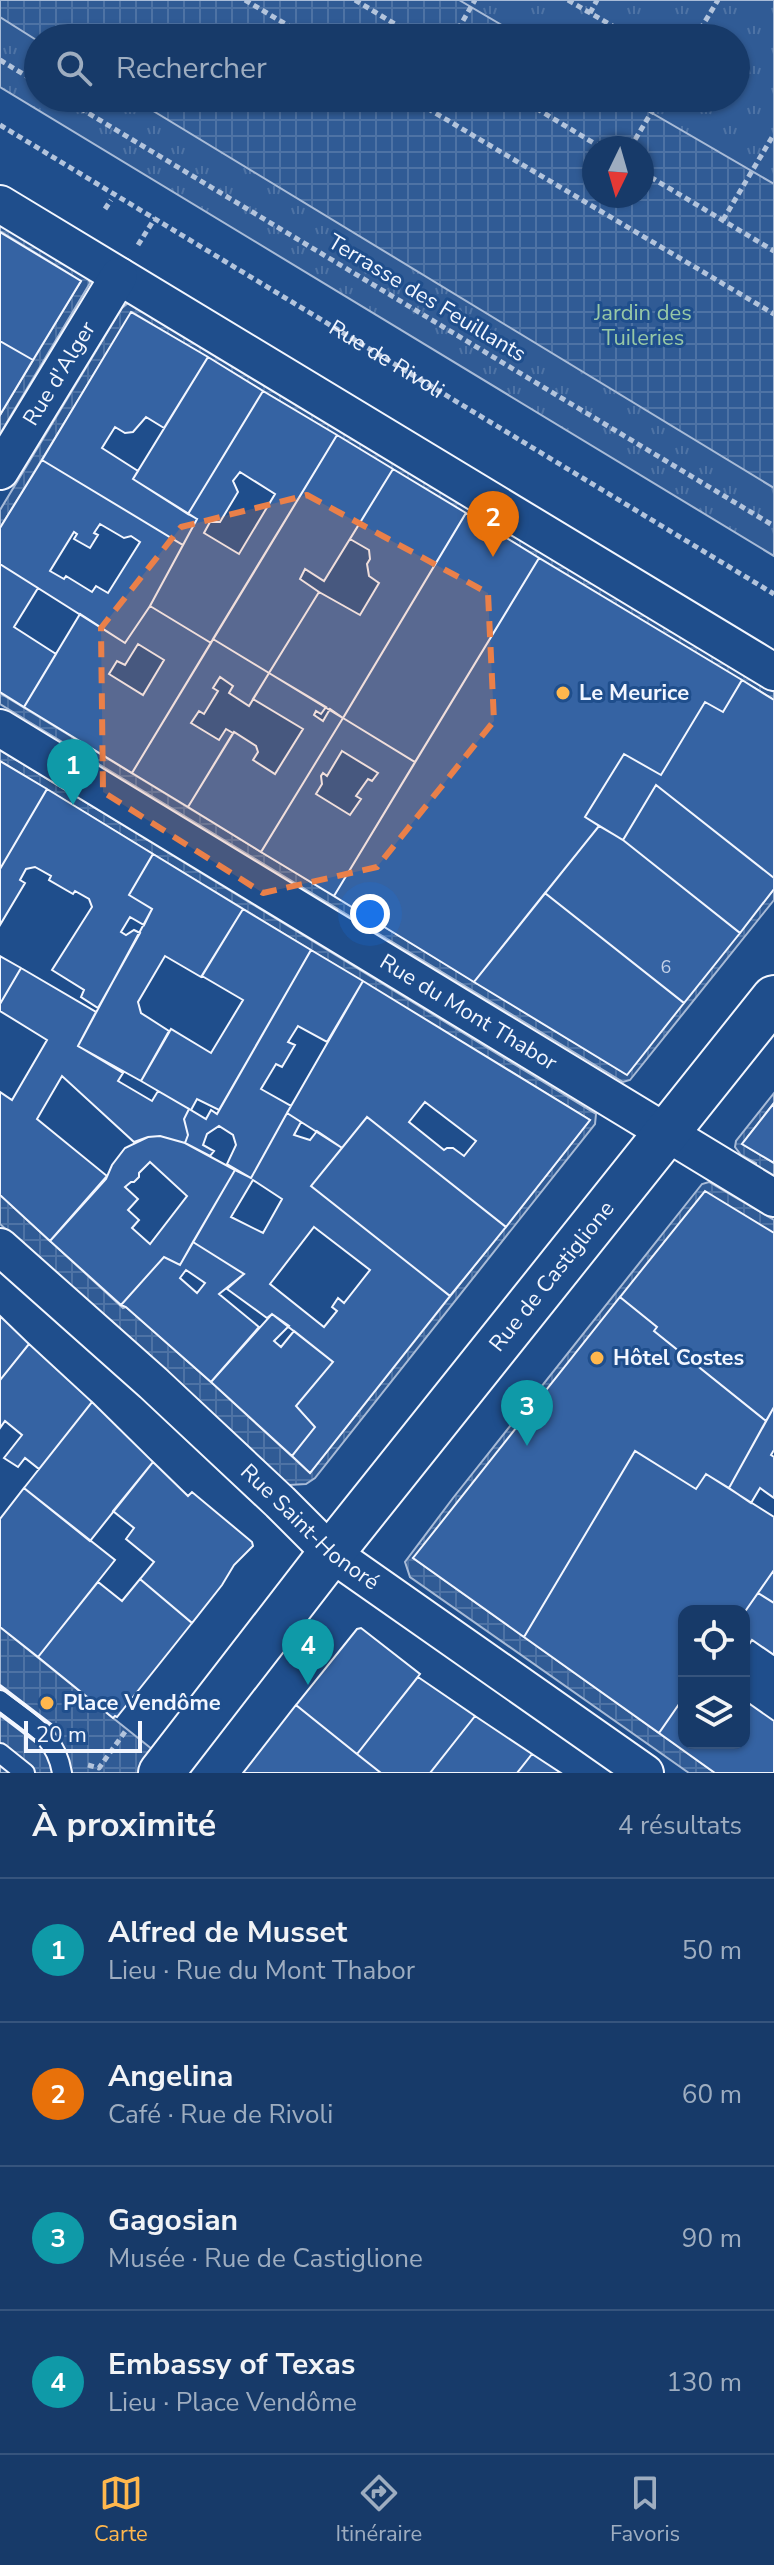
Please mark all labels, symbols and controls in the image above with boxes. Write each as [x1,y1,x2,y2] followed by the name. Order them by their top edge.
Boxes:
[24,24,750,112] search box
[52,46,96,90] icon: search
[116,48,267,89] text: Rechercher
[582,136,654,208] north arrow
[322,227,532,369] street label: Terrasse des Feuillants
[593,298,692,353] park label: Jardin des Tuileries
[323,313,450,406] street label: Rue de Rivoli
[16,316,103,431] street label: Rue d'Alger
[467,491,519,557] pin: 2
[579,678,689,708] place label: Le Meurice
[554,684,572,702] marker: Le Meurice
[47,739,99,805] pin: 1
[350,894,390,934] your location
[374,947,563,1078] street label: Rue du Mont Thabor
[661,955,671,979] house number: 6
[482,1195,621,1358] street label: Rue de Castiglione
[613,1343,744,1373] place label: Hôtel Costes
[588,1349,606,1367] marker: Hôtel Costes
[501,1380,553,1446] pin: 3
[234,1457,385,1597] street label: Rue Saint-Honoré
[678,1605,750,1749] map controls
[678,1605,750,1677] button: locate
[282,1619,334,1685] pin: 4
[678,1677,750,1749] button: layers
[63,1688,221,1718] place label: Place Vendôme
[38,1694,56,1712] marker: Place Vendôme
[24,1717,142,1753] scale bar
[36,1720,87,1750] text: 20 m
[32,1802,216,1848] text: À proximité
[618,1808,742,1843] text: 4 résultats
[108,1912,347,1953] text: Alfred de Musset
[50,1933,66,1968] text: 1
[682,1933,742,1968] text: 50 m
[108,1953,415,1988] text: Lieu · Rue du Mont Thabor
[108,2056,233,2097] text: Angelina
[50,2077,66,2112] text: 2
[682,2077,742,2112] text: 60 m
[108,2097,333,2132] text: Café · Rue de Rivoli
[108,2200,238,2241] text: Gagosian
[50,2221,66,2256] text: 3
[682,2221,742,2256] text: 90 m
[108,2241,423,2276] text: Musée · Rue de Castiglione
[108,2344,355,2385] text: Embassy of Texas
[50,2365,66,2400] text: 4
[666,2365,742,2400] text: 130 m
[108,2385,357,2420] text: Lieu · Place Vendôme
[94,2471,148,2549] tab: Carte
[336,2471,422,2549] tab: Itinéraire
[610,2471,680,2549] tab: Favoris

